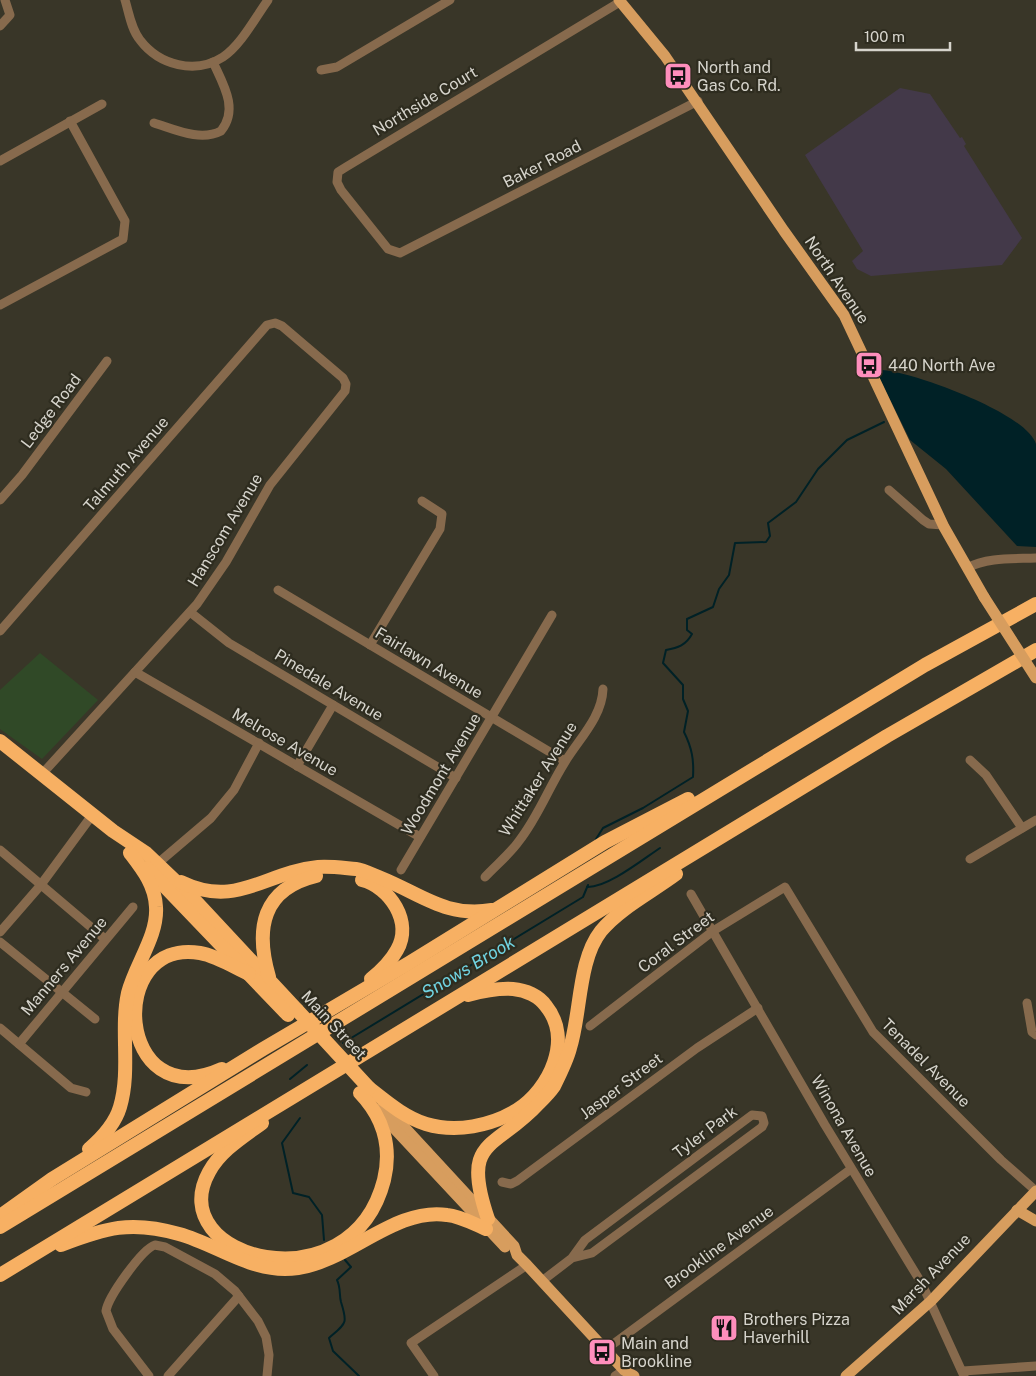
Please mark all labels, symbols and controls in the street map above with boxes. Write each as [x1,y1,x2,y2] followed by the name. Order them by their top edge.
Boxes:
[856,20,950,52] scale bar
[864,28,905,45] text: 100 m
[697,58,781,95] place label: North and Gas Co. Rd.
[663,61,693,91] bus stop icon: North and Gas Co. Rd.
[369,62,481,140] street label: Northside Court
[500,136,584,192] street label: Baker Road
[801,233,873,327] street label: North Avenue
[854,350,884,380] bus stop icon: 440 North Ave
[888,356,996,375] place label: 440 North Ave
[17,370,85,452] street label: Ledge Road
[80,413,172,515] street label: Talmuth Avenue
[184,470,266,590] street label: Hanscom Avenue
[372,623,486,703] street label: Fairlawn Avenue
[271,645,387,725] street label: Pinedale Avenue
[229,704,341,780] street label: Melrose Avenue
[397,709,485,839] street label: Woodmont Avenue
[495,718,581,840] street label: Whittaker Avenue
[634,907,718,977] street label: Coral Street
[17,913,111,1019] street label: Manners Avenue
[417,931,519,1003] water label: Snows Brook
[297,987,371,1063] street label: Main Street
[878,1015,974,1111] street label: Tenadel Avenue
[576,1049,666,1123] street label: Jasper Street
[807,1072,881,1180] street label: Winona Avenue
[669,1102,741,1162] street label: Tyler Park
[661,1201,777,1293] street label: Brookline Avenue
[888,1230,974,1318] street label: Marsh Avenue
[743,1310,850,1347] place label: Brothers Pizza Haverhill
[709,1313,739,1343] restaurant icon: Brothers Pizza Haverhill
[621,1334,692,1371] place label: Main and Brookline
[587,1337,617,1367] bus stop icon: Main and Brookline

